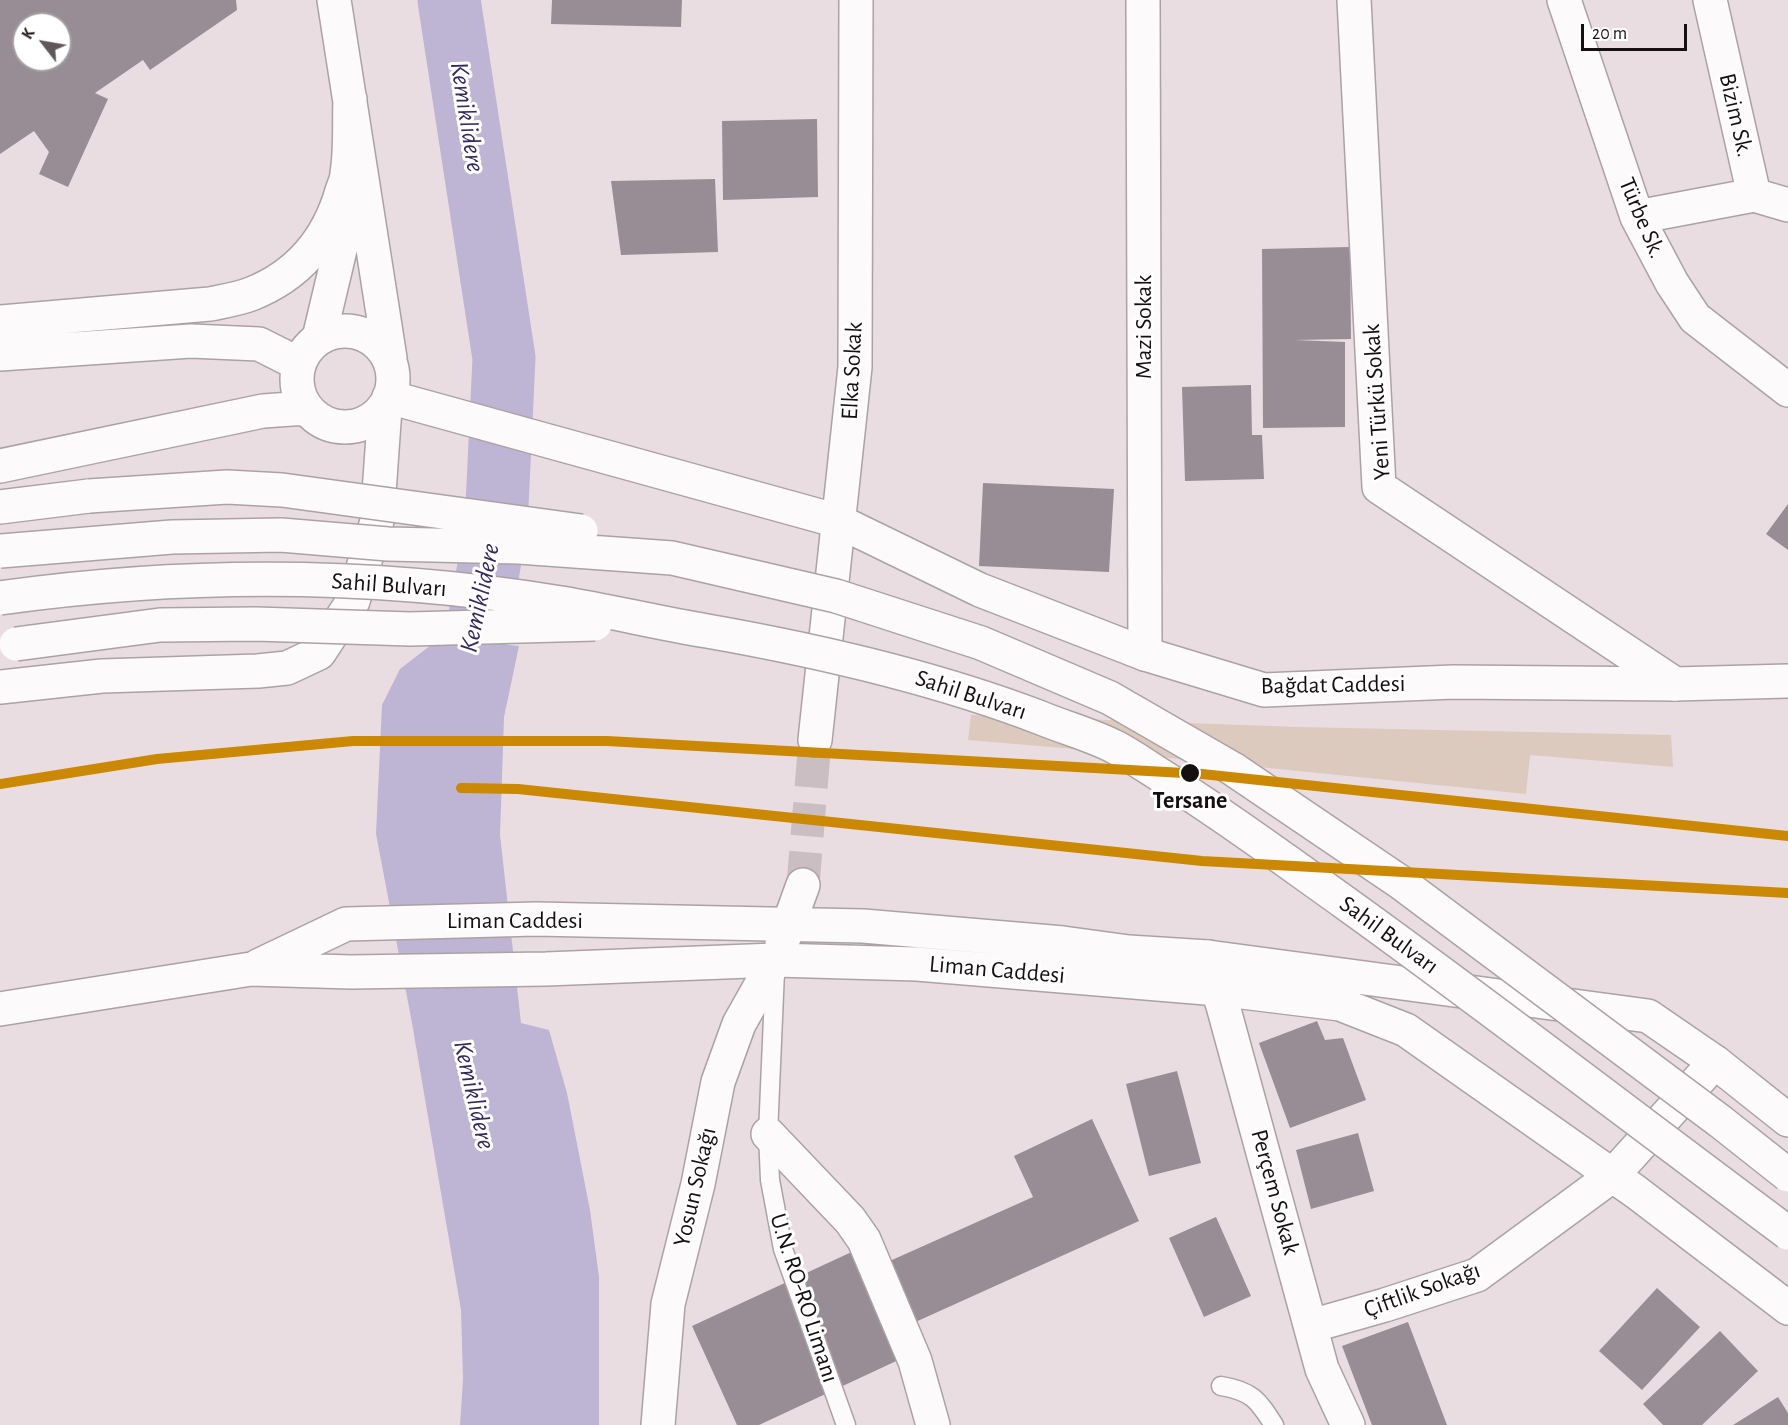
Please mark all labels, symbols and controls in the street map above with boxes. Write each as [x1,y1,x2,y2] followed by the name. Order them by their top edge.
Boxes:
[12,12,72,72] north arrow
[1584,12,1690,50] scale bar
[1592,25,1627,43] text: 20 m
[19,26,38,42] text: K
[443,60,491,174] water label: Kemiklidere
[1712,70,1760,160] street label: Bizim Sk.
[1612,173,1672,263] street label: Türbe Sk.
[1130,275,1158,379] street label: Mazi Sokak
[835,321,869,421] street label: Elka Sokak
[1357,323,1397,481] street label: Yeni Türkü Sokak
[453,541,507,655] water label: Kemiklidere
[330,567,448,603] street label: Sahil Bulvarı
[912,663,1030,727] street label: Sahil Bulvarı
[1260,669,1406,701] street label: Bağdat Caddesi
[1179,762,1201,784] marker: Tersane
[1153,787,1227,815] place label: Tersane
[1334,889,1444,981] street label: Sahil Bulvarı
[447,907,583,935] street label: Liman Caddesi
[928,950,1066,990] street label: Liman Caddesi
[446,1038,502,1152] water label: Kemiklidere
[667,1124,723,1250] street label: Yosun Sokağı
[1244,1126,1306,1258] street label: Perçem Sokak
[763,1210,845,1386] street label: U.N. RO-RO Limanı
[1360,1256,1484,1324] street label: Çiftlik Sokağı

